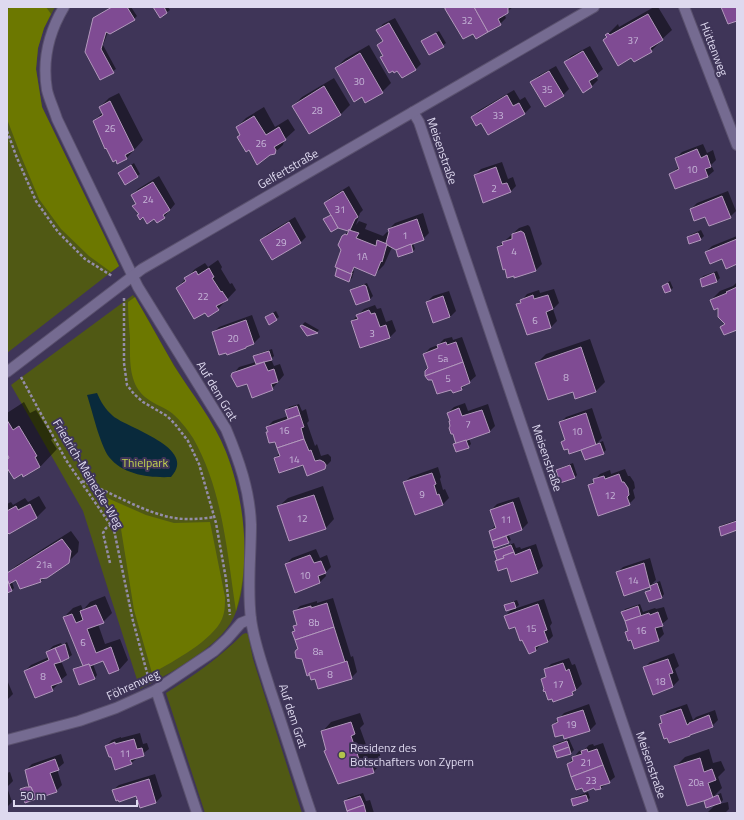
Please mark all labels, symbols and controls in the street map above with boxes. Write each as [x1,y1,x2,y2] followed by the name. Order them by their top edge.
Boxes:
[461,13,473,28] house number: 32
[695,19,733,79] street label: Hüttenweg
[627,33,639,48] house number: 37
[353,74,365,89] house number: 30
[541,82,553,97] house number: 35
[311,103,323,118] house number: 28
[492,108,504,123] house number: 33
[422,115,463,187] street label: Meisenstraße
[104,121,116,136] house number: 26
[255,136,267,151] house number: 26
[254,143,322,194] street label: Gelfertstraße
[686,162,698,177] house number: 10
[491,181,497,196] house number: 2
[142,192,154,207] house number: 24
[334,202,346,217] house number: 31
[402,228,408,243] house number: 1
[275,235,287,250] house number: 29
[511,244,517,259] house number: 4
[356,249,368,264] house number: 1A
[197,289,209,304] house number: 22
[532,313,538,328] house number: 6
[369,326,375,341] house number: 3
[227,331,239,346] house number: 20
[438,351,448,366] house number: 5a
[192,357,243,425] street label: Auf dem Grat
[563,370,569,385] house number: 8
[445,371,451,386] house number: 5
[48,415,129,532] street label: Friedrich-Meinecke-Weg
[465,417,471,432] house number: 7
[527,422,568,494] street label: Meisenstraße
[278,423,290,438] house number: 16
[571,424,583,439] house number: 10
[288,452,300,467] house number: 14
[122,453,168,472] park label: Thielpark
[419,487,425,502] house number: 9
[604,488,616,503] house number: 12
[296,511,308,526] house number: 12
[500,512,512,527] house number: 11
[36,557,52,572] house number: 21a
[299,568,311,583] house number: 10
[627,573,639,588] house number: 14
[309,615,319,630] house number: 8b
[525,621,537,636] house number: 15
[635,623,647,638] house number: 16
[80,635,86,650] house number: 6
[313,644,323,659] house number: 8a
[103,664,162,705] street label: Föhrenweg
[327,667,333,682] house number: 8
[40,669,46,684] house number: 8
[654,674,666,689] house number: 18
[552,677,564,692] house number: 17
[274,681,313,751] street label: Auf dem Grat
[565,717,577,732] house number: 19
[631,729,672,801] street label: Meisenstraße
[350,738,474,771] place label: Residenz des Botschafters von Zypern
[119,746,131,761] house number: 11
[337,750,347,760] marker: Residenz des Botschafters von Zypern
[580,755,592,770] house number: 21
[585,773,597,788] house number: 23
[688,775,704,790] house number: 20a
[14,782,137,808] scale bar
[20,786,46,805] text: 50 m

